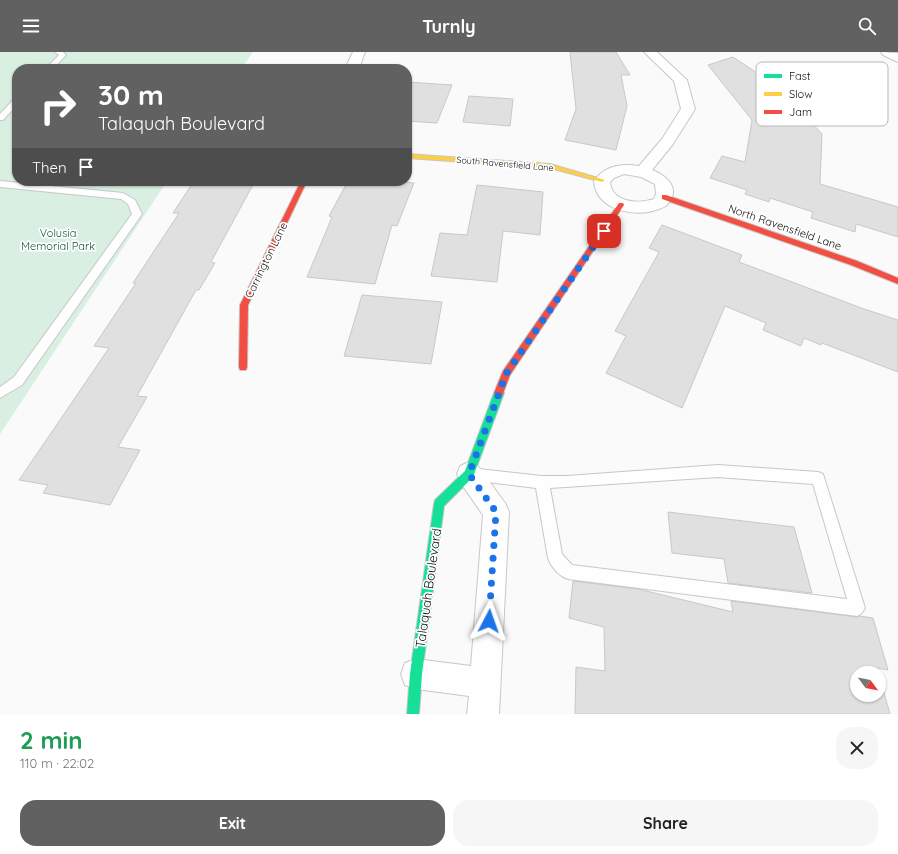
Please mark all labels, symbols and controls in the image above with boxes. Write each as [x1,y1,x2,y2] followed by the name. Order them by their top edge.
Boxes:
[20,15,42,37] icon: menu
[422,15,476,38] text: Turnly
[856,15,878,37] icon: search
[756,62,888,126] legend
[789,69,811,83] text: Fast
[98,77,164,112] text: 30 m
[32,80,84,132] icon: right
[789,87,813,101] text: Slow
[789,105,812,119] text: Jam
[98,112,265,135] text: Talaquah Boulevard
[456,154,554,173] street label: South Ravensfield Lane
[75,156,97,178] icon: arrive
[32,158,67,177] text: Then
[726,201,844,253] street label: North Ravensfield Lane
[587,214,621,248] pin
[242,220,290,300] street label: Carrington Lane
[593,220,615,242] icon: arrive
[21,226,95,253] park label: Volusia Memorial Park
[412,527,444,649] street label: Talaquah Boulevard
[468,600,510,642] position arrow
[850,666,886,702] north arrow
[850,666,886,702] map controls
[20,725,82,755] text: 2 min
[836,727,878,769] button: close
[20,755,94,771] text: 110 m · 22:02
[20,800,445,846] button: Exit
[453,800,878,846] button: Share

